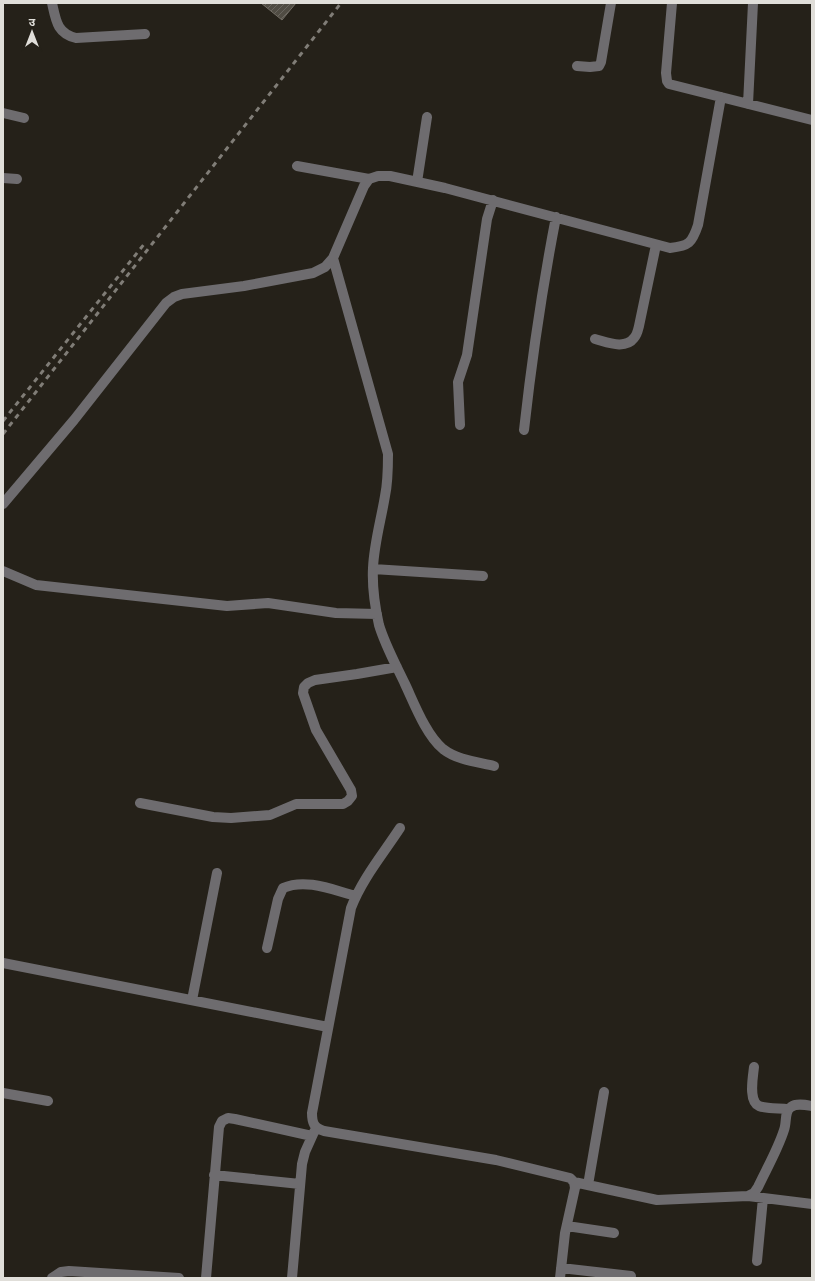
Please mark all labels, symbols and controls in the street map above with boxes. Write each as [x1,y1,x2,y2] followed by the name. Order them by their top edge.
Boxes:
[12,12,52,52] north arrow
[29,16,36,29] text: उ

